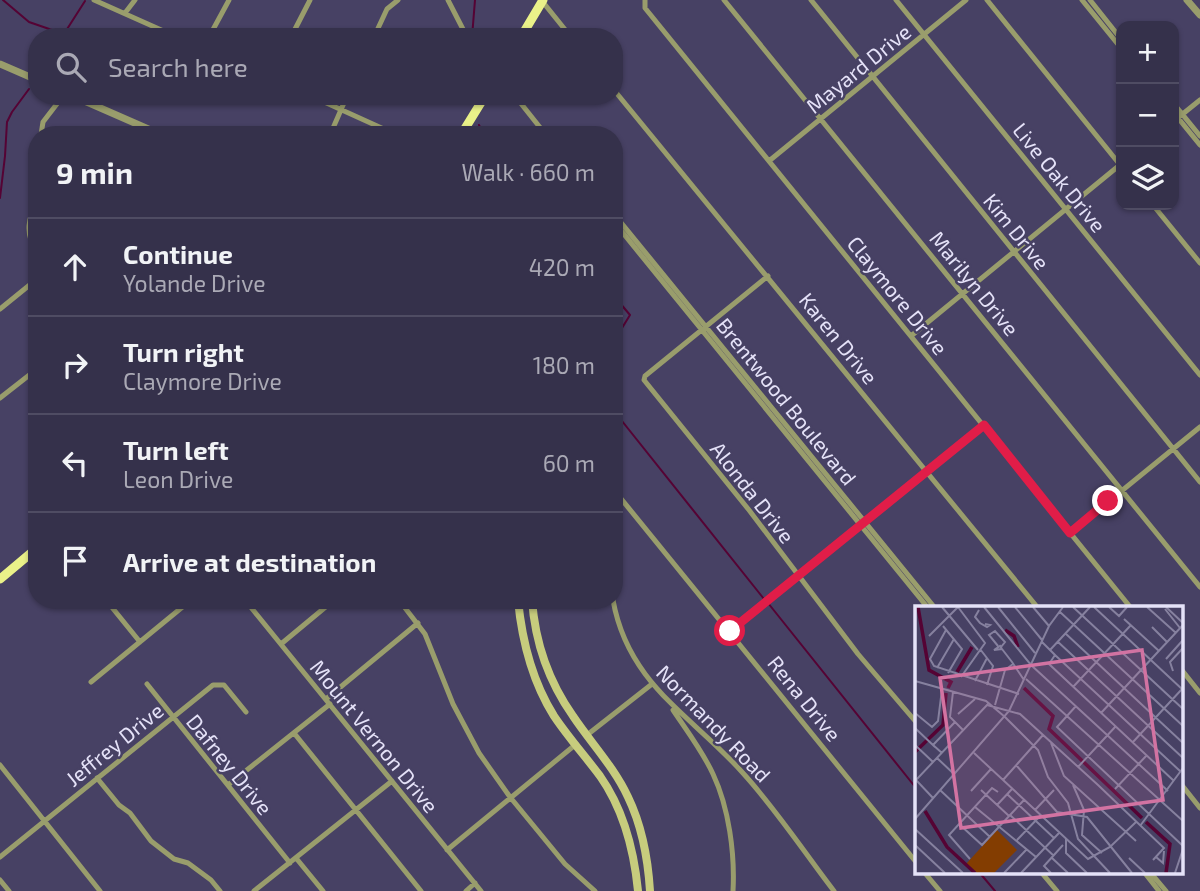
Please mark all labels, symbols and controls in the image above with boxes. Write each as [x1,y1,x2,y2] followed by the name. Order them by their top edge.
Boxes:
[801,18,915,118] street label: Mayard Drive
[1116,21,1179,210] map controls
[1116,21,1179,84] button: +
[28,28,623,105] search box
[52,48,90,86] icon: search
[108,51,248,82] text: Search here
[1116,84,1179,147] button: −
[1008,117,1112,237] street label: Live Oak Drive
[1116,147,1179,210] button: layers
[56,154,133,190] text: 9 min
[461,158,595,186] text: Walk · 660 m
[979,188,1055,274] street label: Kim Drive
[925,226,1025,340] street label: Marilyn Drive
[843,231,953,359] street label: Claymore Drive
[123,238,233,269] text: Continue
[56,248,94,286] icon: ahead
[529,253,595,281] text: 420 m
[123,269,266,297] text: Yolande Drive
[795,287,883,389] street label: Karen Drive
[712,312,862,490] street label: Brentwood Boulevard
[123,336,244,367] text: Turn right
[56,346,94,384] icon: right
[533,351,595,379] text: 180 m
[123,367,282,395] text: Claymore Drive
[123,434,229,465] text: Turn left
[706,436,800,548] street label: Alonda Drive
[56,444,94,482] icon: left
[543,449,595,477] text: 60 m
[123,465,233,493] text: Leon Drive
[1092,485,1123,516] route end
[56,542,94,580] icon: arrive
[123,546,376,577] text: Arrive at destination
[915,606,1182,874] inset map
[714,615,745,646] route start
[763,650,847,746] street label: Rena Drive
[306,655,444,817] street label: Mount Vernon Drive
[652,659,776,787] street label: Normandy Road
[60,697,168,791] street label: Jeffrey Drive
[182,709,278,819] street label: Dafney Drive

